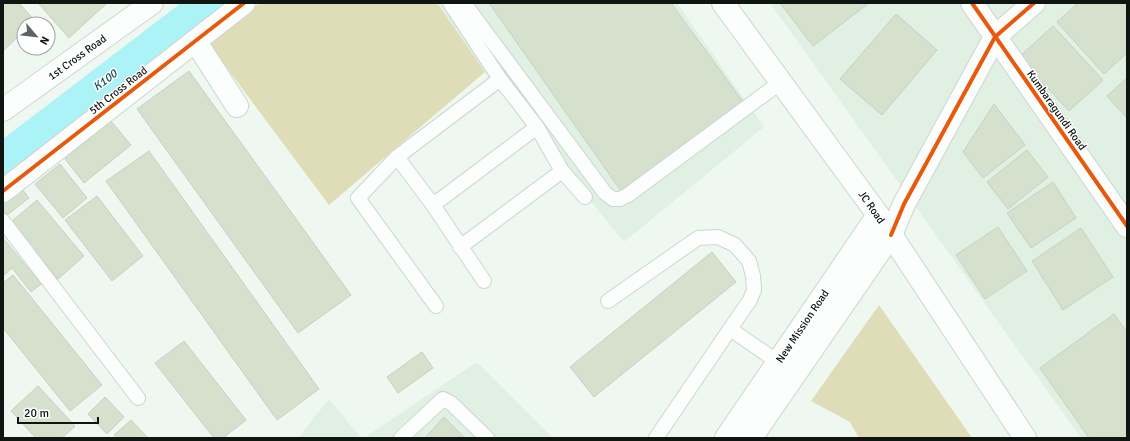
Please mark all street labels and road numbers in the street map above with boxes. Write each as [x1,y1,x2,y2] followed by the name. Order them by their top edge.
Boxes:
[46,32,109,83] street label: 1st Cross Road
[87,64,150,117] street label: 5th Cross Road
[1024,68,1089,153] street label: Kumbaragundi Road
[856,188,888,226] street label: JC Road
[773,287,832,365] street label: New Mission Road

